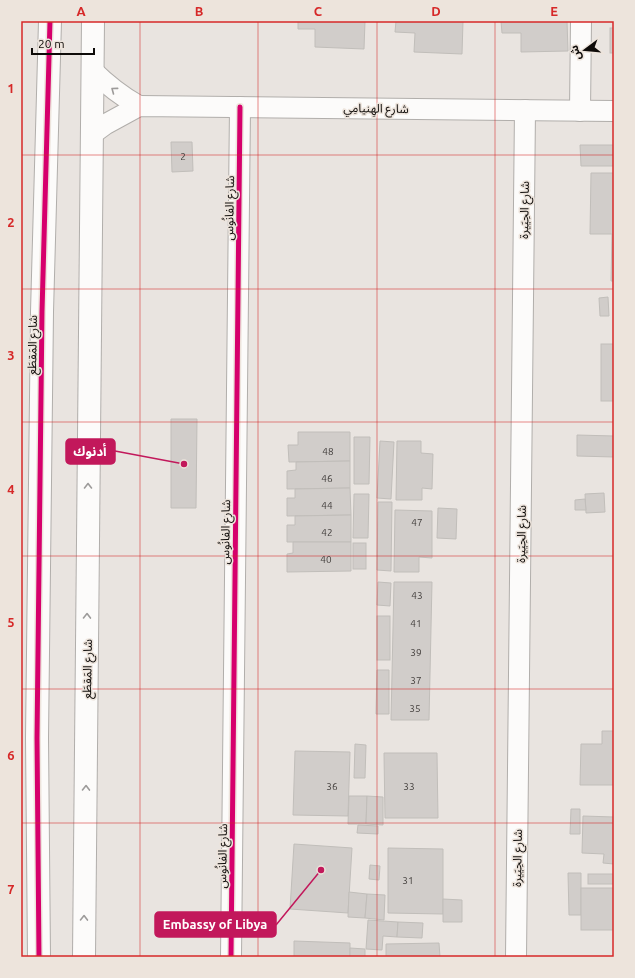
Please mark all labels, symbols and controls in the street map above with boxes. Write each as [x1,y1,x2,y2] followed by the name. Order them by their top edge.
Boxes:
[76,4,86,18] text: A
[195,4,204,18] text: B
[314,4,323,18] text: C
[431,4,441,18] text: D
[550,4,558,18] text: E
[32,30,94,56] scale bar
[565,30,605,70] north arrow
[38,37,65,50] text: 20 m
[568,44,584,62] text: ش
[7,81,15,95] text: 1
[111,88,118,95] one-way arrow
[343,101,409,119] street label: شارع الهِنيامِي
[180,151,186,162] house number: 2
[221,175,239,241] street label: شارع الفانُوس
[517,181,534,239] street label: شارع الحِيَيرة
[7,215,15,229] text: 2
[25,315,42,375] street label: شارع المَقطَع
[7,348,15,362] text: 3
[66,439,115,464] callout: أدنوك
[73,443,107,459] text: أدنوك
[322,446,334,457] house number: 48
[321,473,333,484] house number: 46
[7,482,15,496] text: 4
[84,483,92,489] one-way arrow
[217,499,235,565] street label: شارع الفانُوس
[321,500,333,511] house number: 44
[514,505,531,563] street label: شارع الحِيَيرة
[411,517,423,528] house number: 47
[321,527,333,538] house number: 42
[320,554,332,565] house number: 40
[411,590,423,601] house number: 43
[83,613,91,619] one-way arrow
[7,615,15,629] text: 5
[410,618,422,629] house number: 41
[80,639,97,699] street label: شارع المَقطَع
[410,647,422,658] house number: 39
[410,675,422,686] house number: 37
[409,703,421,714] house number: 35
[7,748,15,762] text: 6
[326,781,338,792] house number: 36
[403,781,415,792] house number: 33
[82,785,90,791] one-way arrow
[214,823,232,889] street label: شارع الفانُوس
[510,829,527,887] street label: شارع الحِيَيرة
[402,875,414,886] house number: 31
[7,882,15,896] text: 7
[155,912,276,937] callout: Embassy of Libya
[80,915,89,921] one-way arrow
[163,917,267,931] text: Embassy of Libya

